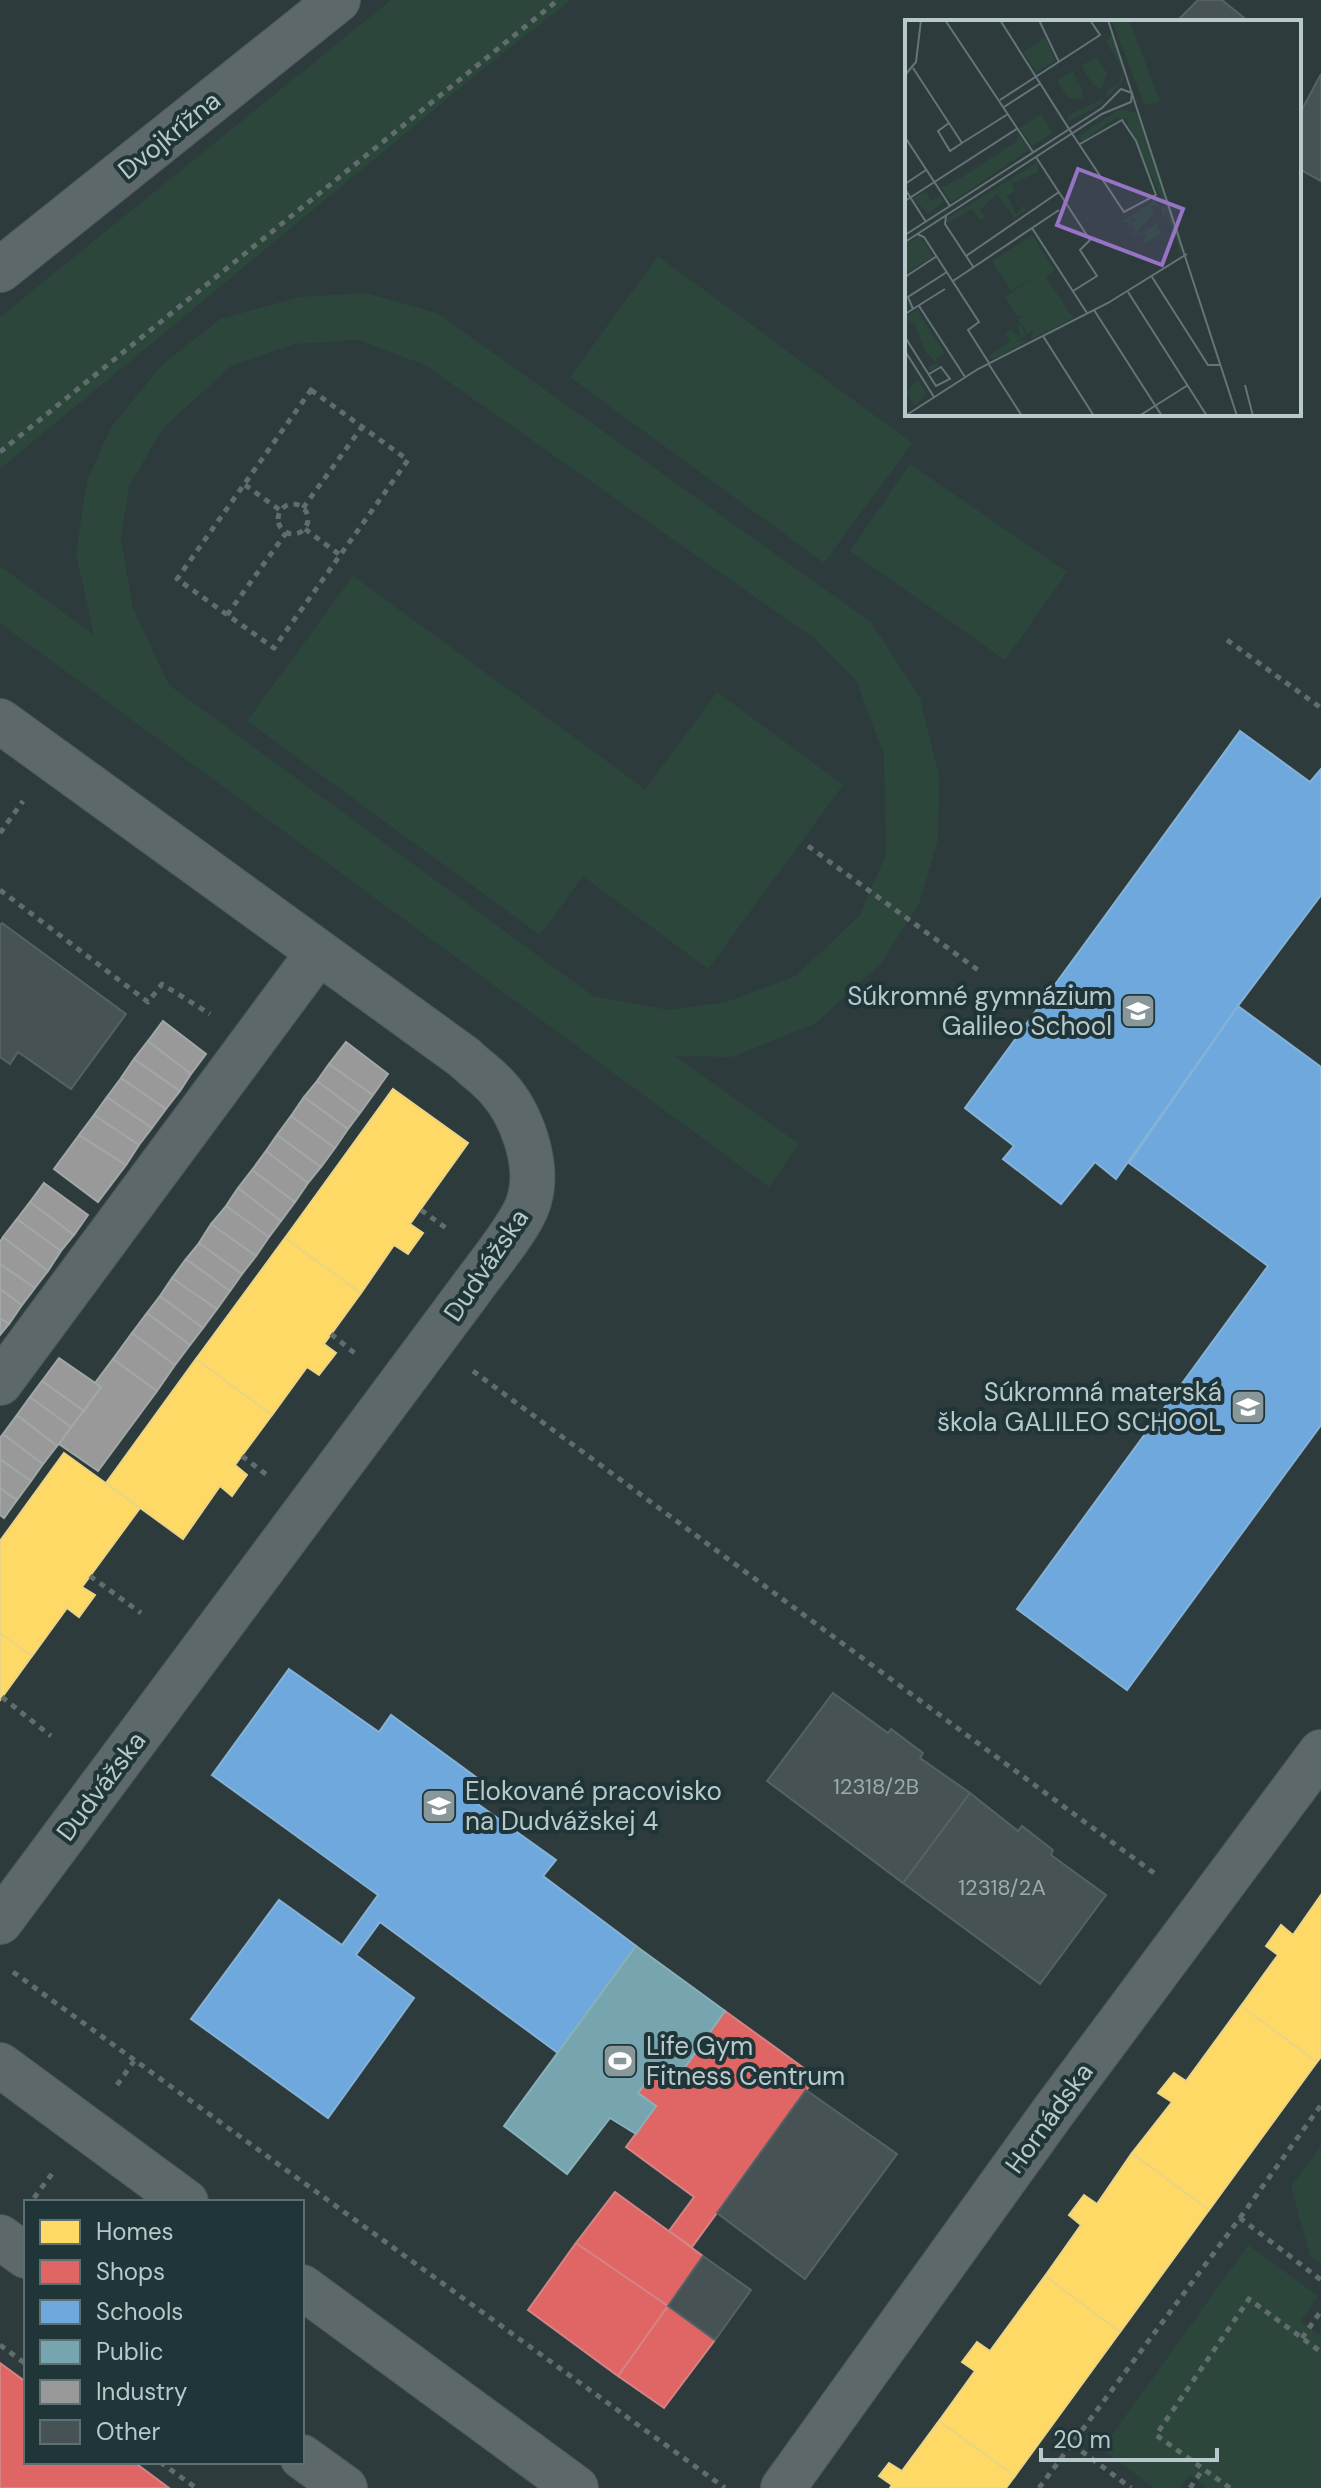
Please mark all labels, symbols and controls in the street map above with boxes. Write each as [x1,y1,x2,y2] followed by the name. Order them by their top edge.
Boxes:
[905,20,1301,416] inset map
[111,83,227,187] street label: Dvojkrížna
[847,979,1112,1043] place label: Súkromné gymnázium Galileo School
[1119,992,1157,1030] school or university icon: Súkromné gymnázium Galileo School
[436,1202,536,1328] street label: Dudvážska
[937,1375,1222,1439] place label: Súkromná materská škola GALILEO SCHOOL
[1229,1388,1267,1426] school or university icon: Súkromná materská škola GALILEO SCHOOL
[49,1725,153,1847] street label: Dudvážska
[833,1772,919,1801] house number: 12318/2B
[465,1774,722,1838] place label: Elokované pracovisko na Dudvážskej 4
[420,1787,458,1825] school or university icon: Elokované pracovisko na Dudvážskej 4
[958,1873,1046,1902] house number: 12318/2A
[646,2029,845,2093] place label: Life Gym Fitness Centrum
[601,2042,639,2080] sports icon: Life Gym Fitness Centrum
[998,2056,1100,2180] street label: Hornádska
[24,2200,304,2464] legend
[96,2216,174,2247] text: Homes
[96,2256,165,2287] text: Shops
[96,2296,183,2327] text: Schools
[96,2336,164,2367] text: Public
[96,2376,187,2407] text: Industry
[1041,2412,1217,2462] scale bar
[96,2416,160,2447] text: Other
[1053,2424,1111,2455] text: 20 m

